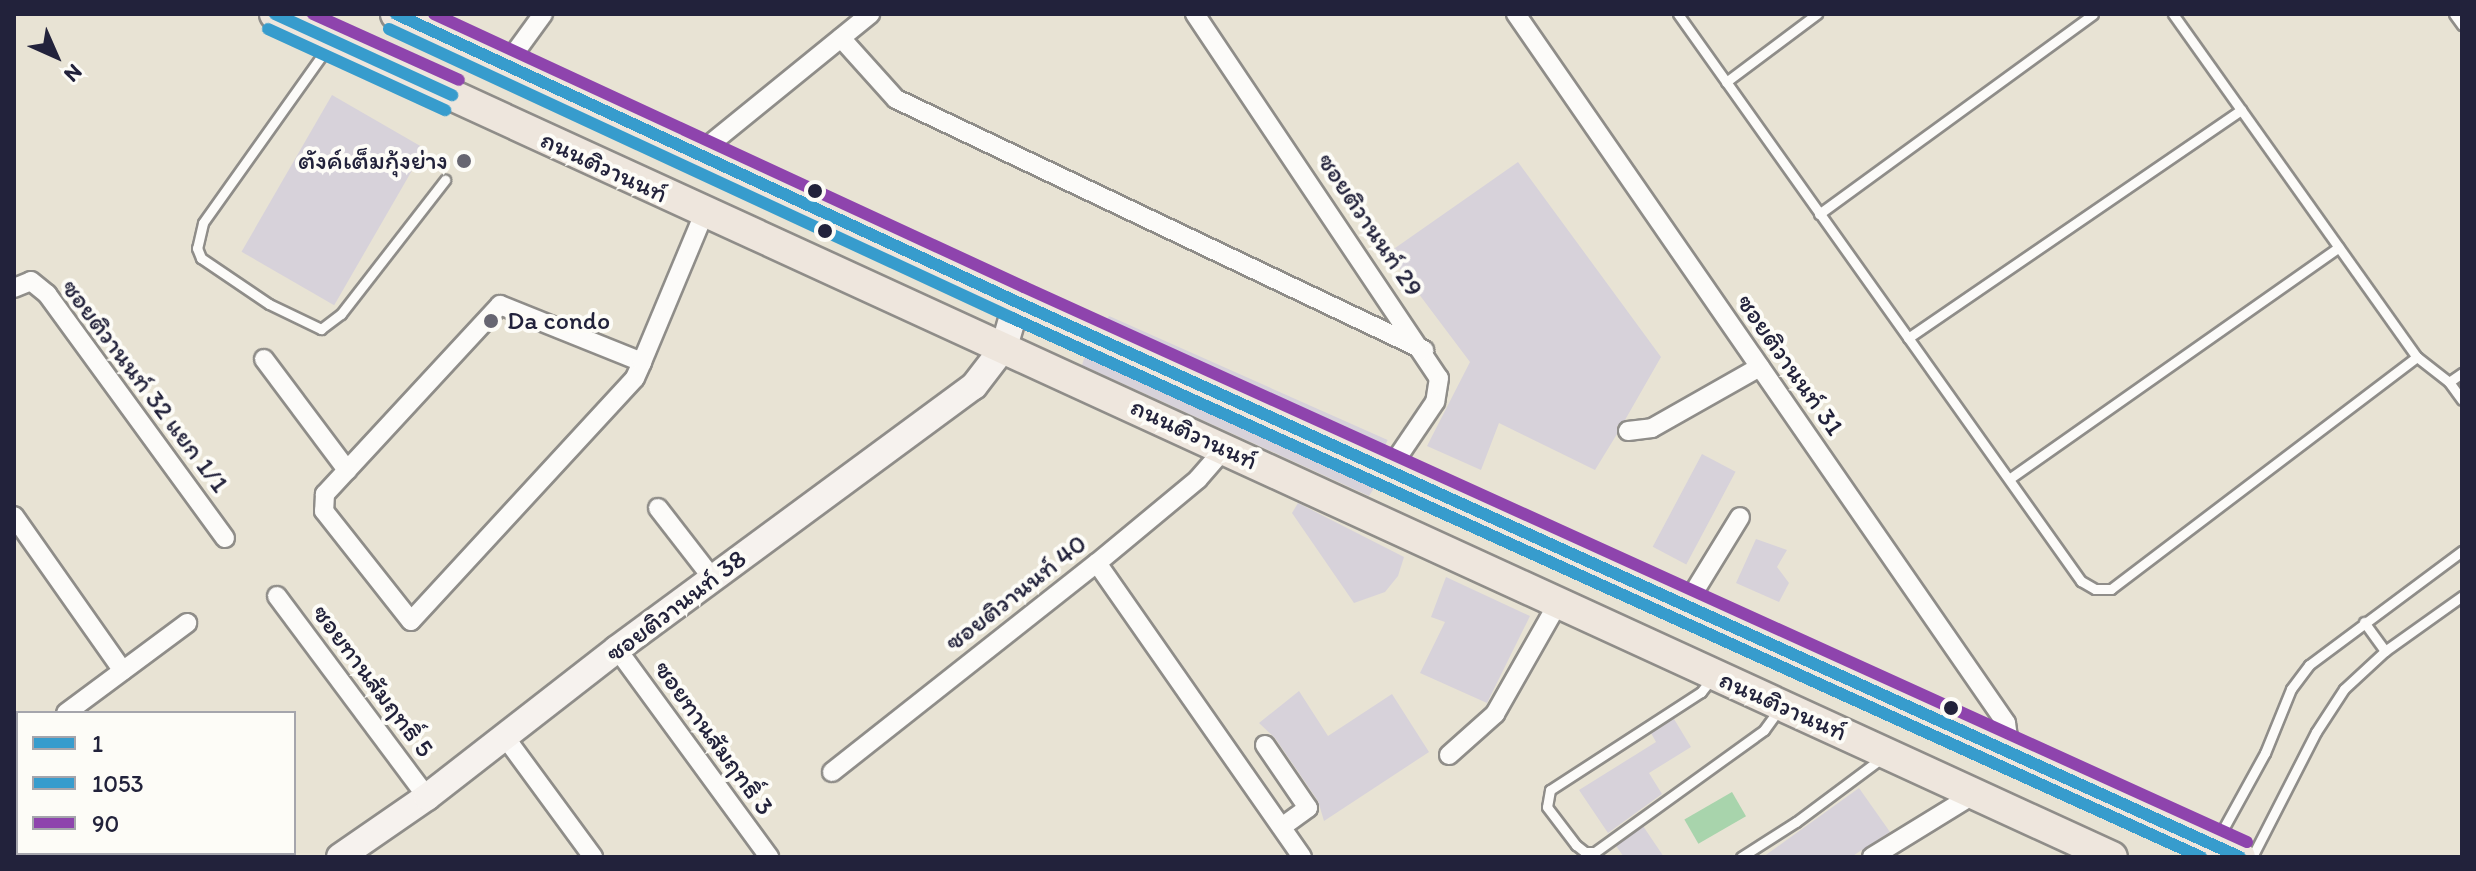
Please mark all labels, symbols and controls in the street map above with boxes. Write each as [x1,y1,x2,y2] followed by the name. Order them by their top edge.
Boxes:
[16,16,96,96] north arrow
[59,59,88,88] text: N
[536,124,672,210] street label: ถนนติวานนท์
[298,145,448,177] place label: ตังค์เต็มกุ้งย่าง
[1311,147,1429,303] street label: ซอยติวานนท์ 29
[455,152,473,170] marker: ตังค์เต็มกุ้งย่าง
[807,183,823,199] unlabelled marker
[817,223,833,239] unlabelled marker
[55,273,235,499] street label: ซอยติวานนท์ 32 แยก 1/1
[1730,288,1850,442] street label: ซอยติวานนท์ 31
[507,305,610,337] place label: Da condo
[482,312,500,330] marker: Da condo
[1126,391,1262,477] street label: ถนนติวานนท์
[939,528,1093,658] street label: ซอยติวานนท์ 40
[600,543,752,669] street label: ซอยติวานนท์ 38
[306,599,440,763] street label: ซอยทานสัมฤทธิ์ 5
[648,655,780,821] street label: ซอยทานสัมฤทธิ์ 3
[1714,664,1852,748] street label: ถนนติวานนท์
[1943,700,1959,716] unlabelled marker
[16,711,296,855] legend
[92,729,103,758] text: 1
[92,769,144,798] text: 1053
[92,809,119,838] text: 90

